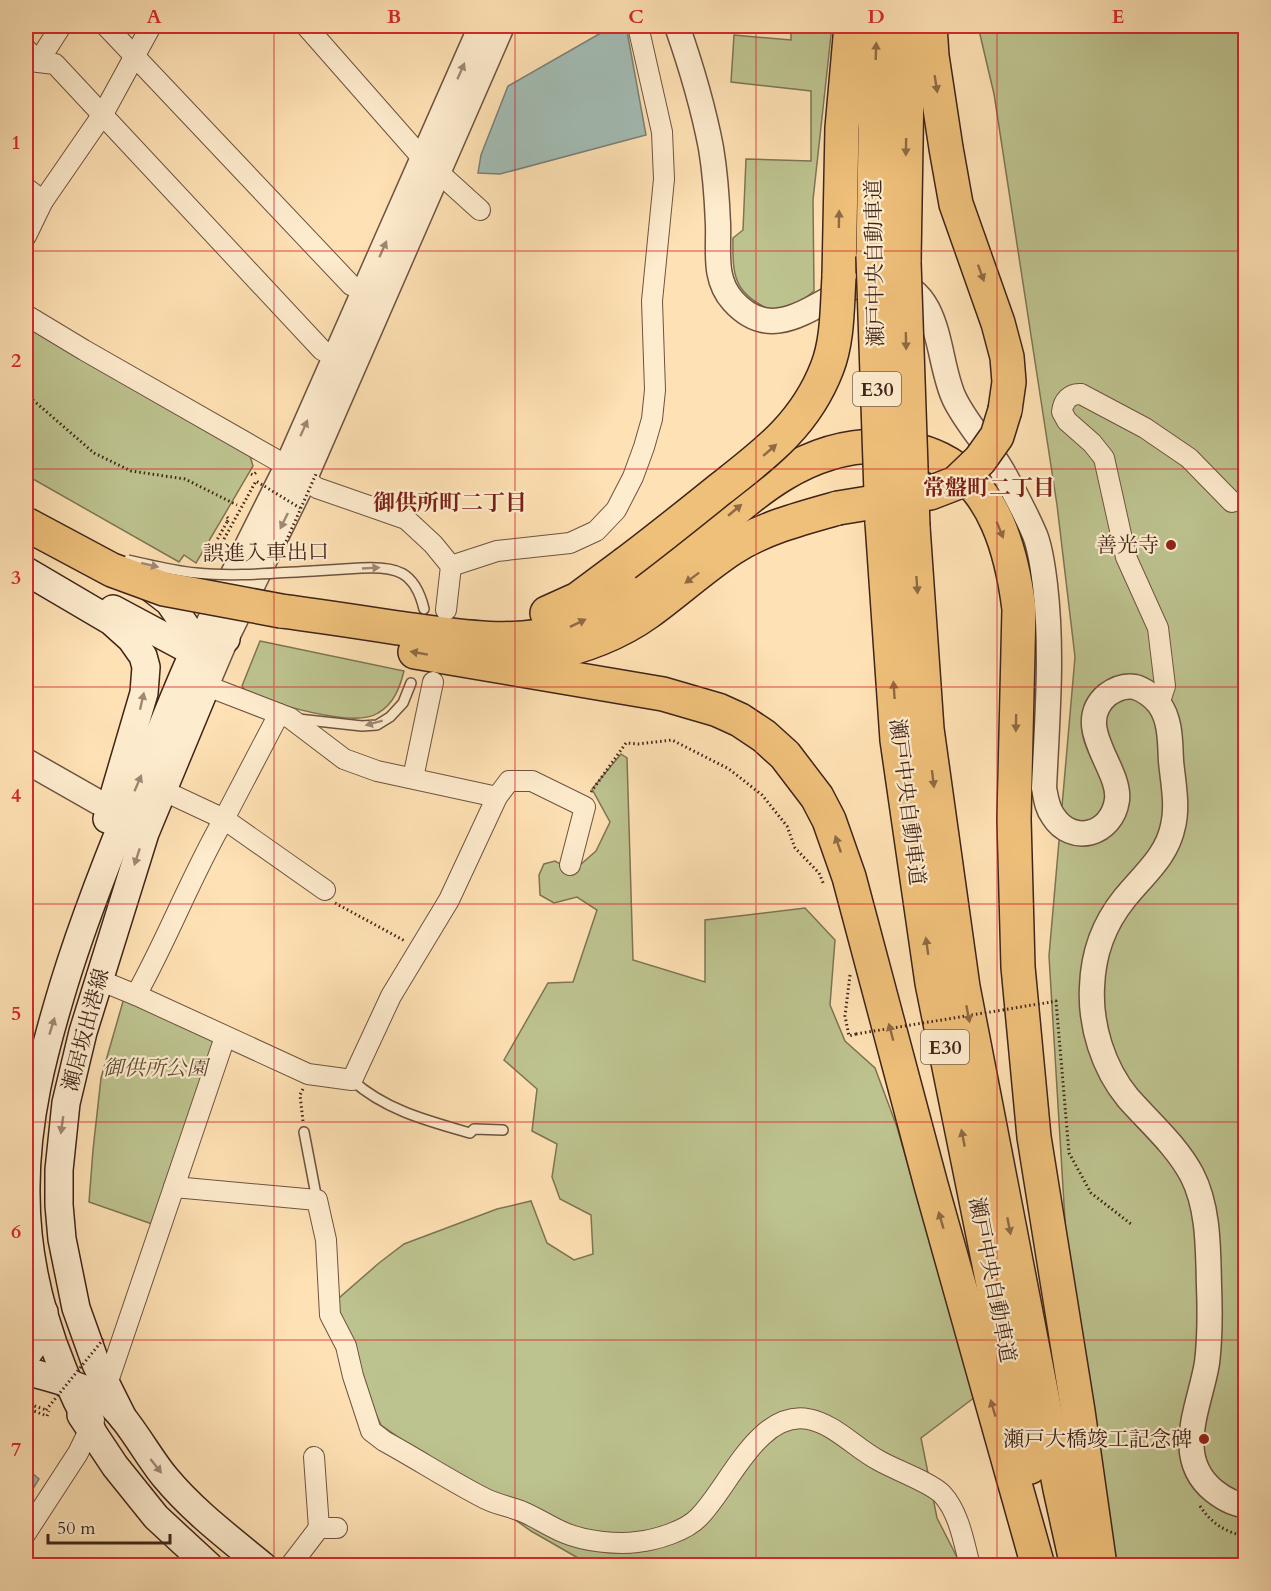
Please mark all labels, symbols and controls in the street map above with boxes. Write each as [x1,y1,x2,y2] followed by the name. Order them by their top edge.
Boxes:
[146,3,162,30] text: A
[387,3,401,30] text: B
[628,3,644,30] text: C
[867,3,885,30] text: D
[1112,3,1124,30] text: E
[871,41,880,60] one-way arrow
[456,61,466,79] one-way arrow
[931,74,940,93] one-way arrow
[11,129,21,156] text: 1
[901,137,910,156] one-way arrow
[859,179,891,347] street label: 瀬戸中央自動車道
[834,209,844,228] one-way arrow
[378,240,388,258] one-way arrow
[976,264,986,282] one-way arrow
[901,332,911,351] one-way arrow
[11,347,21,374] text: 2
[853,372,901,406] road number: E30
[299,418,309,436] one-way arrow
[762,443,778,456] one-way arrow
[923,473,1055,503] district label: 常盤町二丁目
[373,488,527,518] district label: 御供所町二丁目
[727,504,742,517] one-way arrow
[280,513,289,530] one-way arrow
[995,522,1005,540] one-way arrow
[1096,531,1159,560] place label: 善光寺
[203,537,329,569] street label: 誤進入車出口
[1164,538,1178,552] marker: 善光寺
[141,561,160,571] one-way arrow
[362,563,381,572] one-way arrow
[11,564,21,591] text: 3
[684,571,699,583] one-way arrow
[912,576,922,595] one-way arrow
[569,618,586,628] one-way arrow
[409,648,428,657] one-way arrow
[889,681,899,700] one-way arrow
[138,692,148,710] one-way arrow
[1011,713,1021,732] one-way arrow
[882,717,932,887] street label: 瀬戸中央自動車道
[365,719,383,729] one-way arrow
[929,770,938,789] one-way arrow
[133,774,143,792] one-way arrow
[11,782,21,809] text: 4
[833,835,842,853] one-way arrow
[132,848,142,866] one-way arrow
[922,937,931,956] one-way arrow
[56,965,116,1095] street label: 瀬居坂出港線
[11,1000,21,1027] text: 5
[964,1004,973,1023] one-way arrow
[48,1017,57,1035] one-way arrow
[885,1023,895,1041] one-way arrow
[921,1030,969,1064] road number: E30
[103,1054,210,1083] park label: 御供所公園
[58,1116,67,1135] one-way arrow
[958,1128,967,1147] one-way arrow
[962,1195,1022,1365] street label: 瀬戸中央自動車道
[936,1211,945,1229] one-way arrow
[1005,1217,1014,1236] one-way arrow
[11,1218,21,1245] text: 6
[988,1399,997,1417] one-way arrow
[1003,1425,1192,1454] place label: 瀬戸大橋竣工記念碑
[1197,1432,1211,1446] marker: 瀬戸大橋竣工記念碑
[11,1436,21,1463] text: 7
[149,1458,162,1474] one-way arrow
[48,1507,170,1545] scale bar
[57,1516,96,1541] text: 50 m

